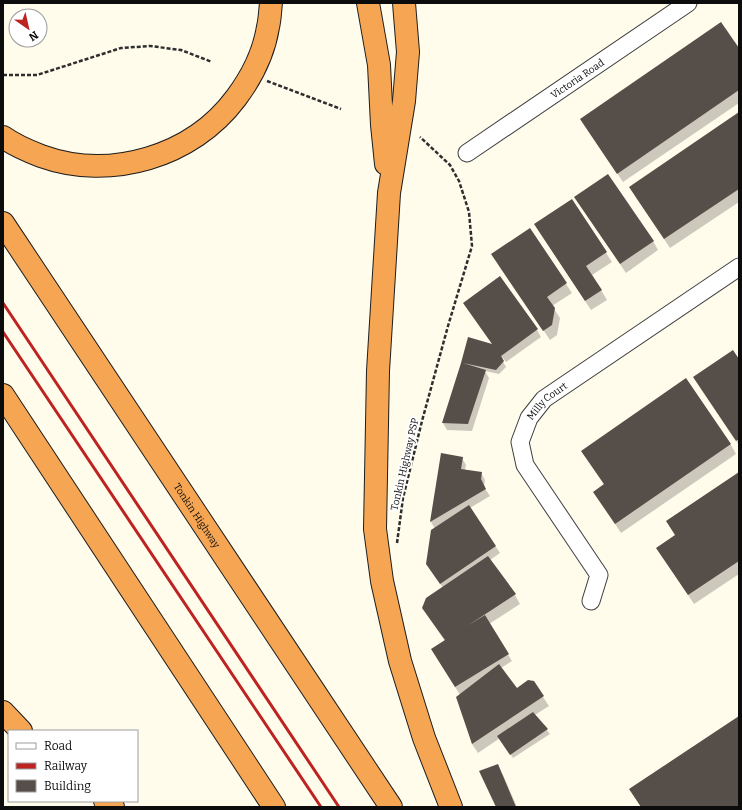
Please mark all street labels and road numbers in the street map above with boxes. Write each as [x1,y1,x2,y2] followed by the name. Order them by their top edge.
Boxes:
[549,57,607,101] street label: Victoria Road
[525,380,570,423] street label: Milly Court
[388,417,421,512] street label: Tonkin Highway PSP
[171,481,223,551] street label: Tonkin Highway

